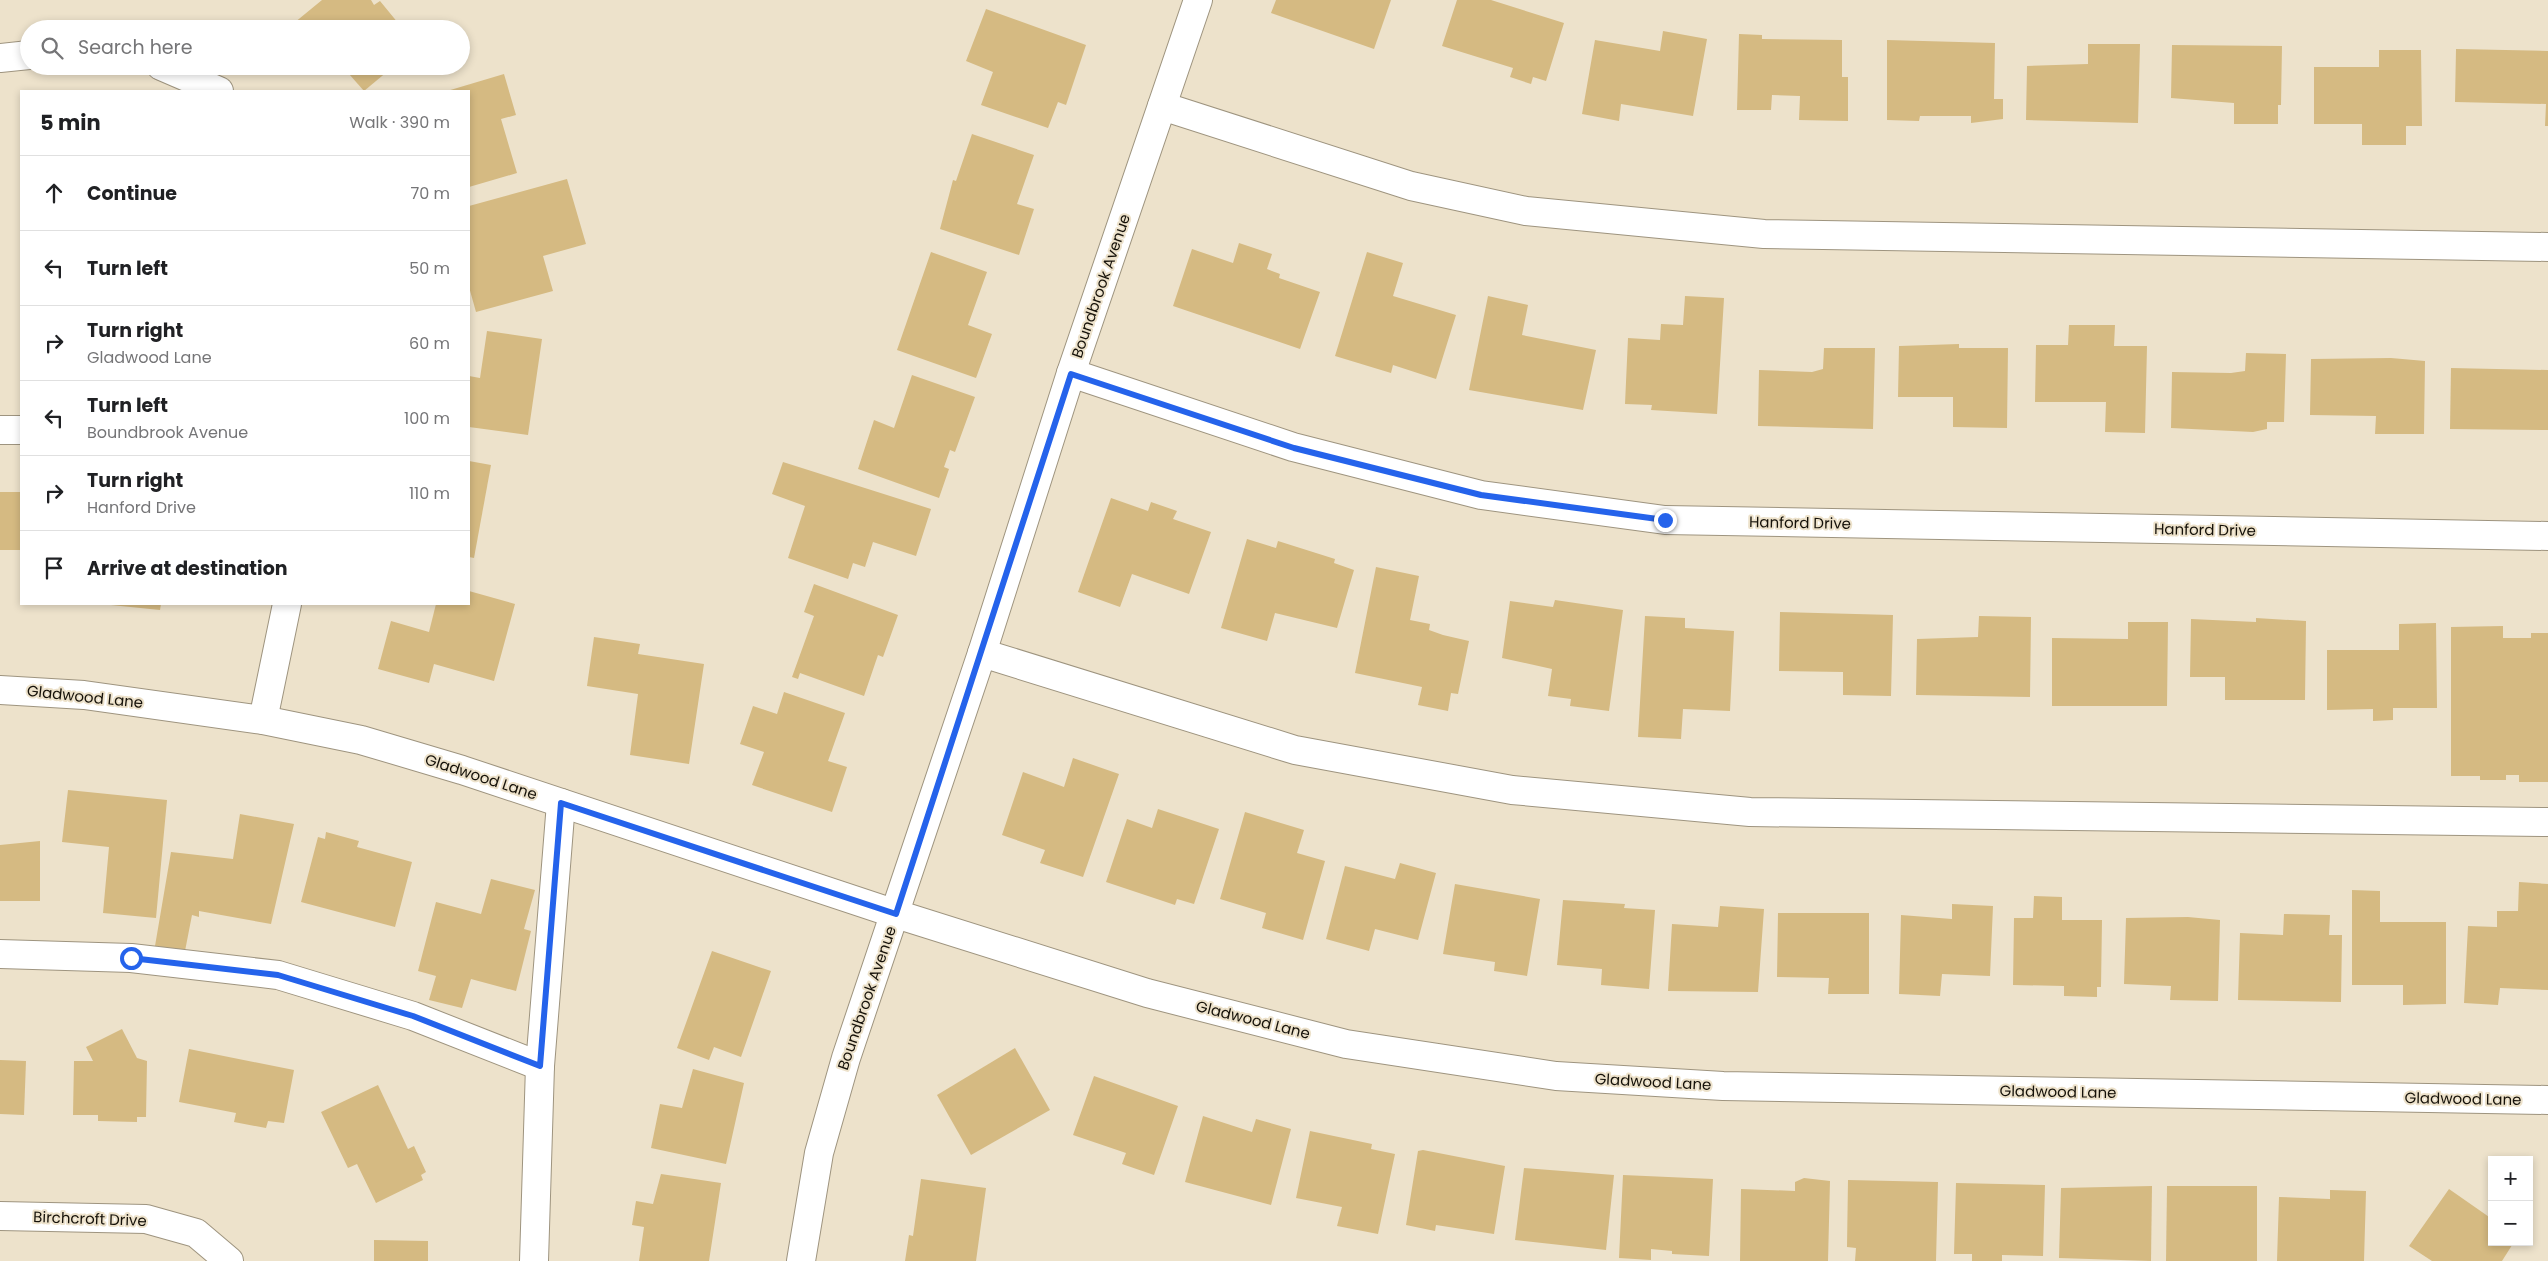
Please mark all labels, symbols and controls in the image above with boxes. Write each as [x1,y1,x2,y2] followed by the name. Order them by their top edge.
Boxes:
[20,20,470,75] search box
[38,34,66,62] icon: search
[78,34,192,61] text: Search here
[40,108,101,137] text: 5 min
[349,111,450,134] text: Walk · 390 m
[40,179,68,207] icon: ahead
[87,180,177,207] text: Continue
[410,182,450,205] text: 70 m
[1066,211,1135,361] street label: Boundbrook Avenue
[40,254,68,282] icon: left
[87,255,168,282] text: Turn left
[409,257,450,280] text: 50 m
[87,317,183,344] text: Turn right
[40,329,68,357] icon: right
[409,332,450,355] text: 60 m
[87,346,212,369] text: Gladwood Lane
[87,392,168,419] text: Turn left
[40,404,68,432] icon: left
[404,407,450,430] text: 100 m
[87,421,248,444] text: Boundbrook Avenue
[87,467,183,494] text: Turn right
[40,479,68,507] icon: right
[409,482,450,505] text: 110 m
[87,496,196,519] text: Hanford Drive
[1654,509,1677,532] route end
[1749,511,1851,534] street label: Hanford Drive
[2154,518,2256,541] street label: Hanford Drive
[40,554,68,582] icon: arrive
[87,555,288,582] text: Arrive at destination
[26,680,144,713] street label: Gladwood Lane
[422,748,540,805] street label: Gladwood Lane
[832,923,901,1073] street label: Boundbrook Avenue
[120,947,143,970] route start
[1194,995,1312,1044] street label: Gladwood Lane
[1594,1068,1712,1095] street label: Gladwood Lane
[1999,1080,2117,1103] street label: Gladwood Lane
[2404,1087,2522,1110] street label: Gladwood Lane
[2488,1156,2533,1246] map controls
[2488,1156,2533,1201] button: +
[2488,1201,2533,1246] button: −
[33,1206,147,1231] street label: Birchcroft Drive

